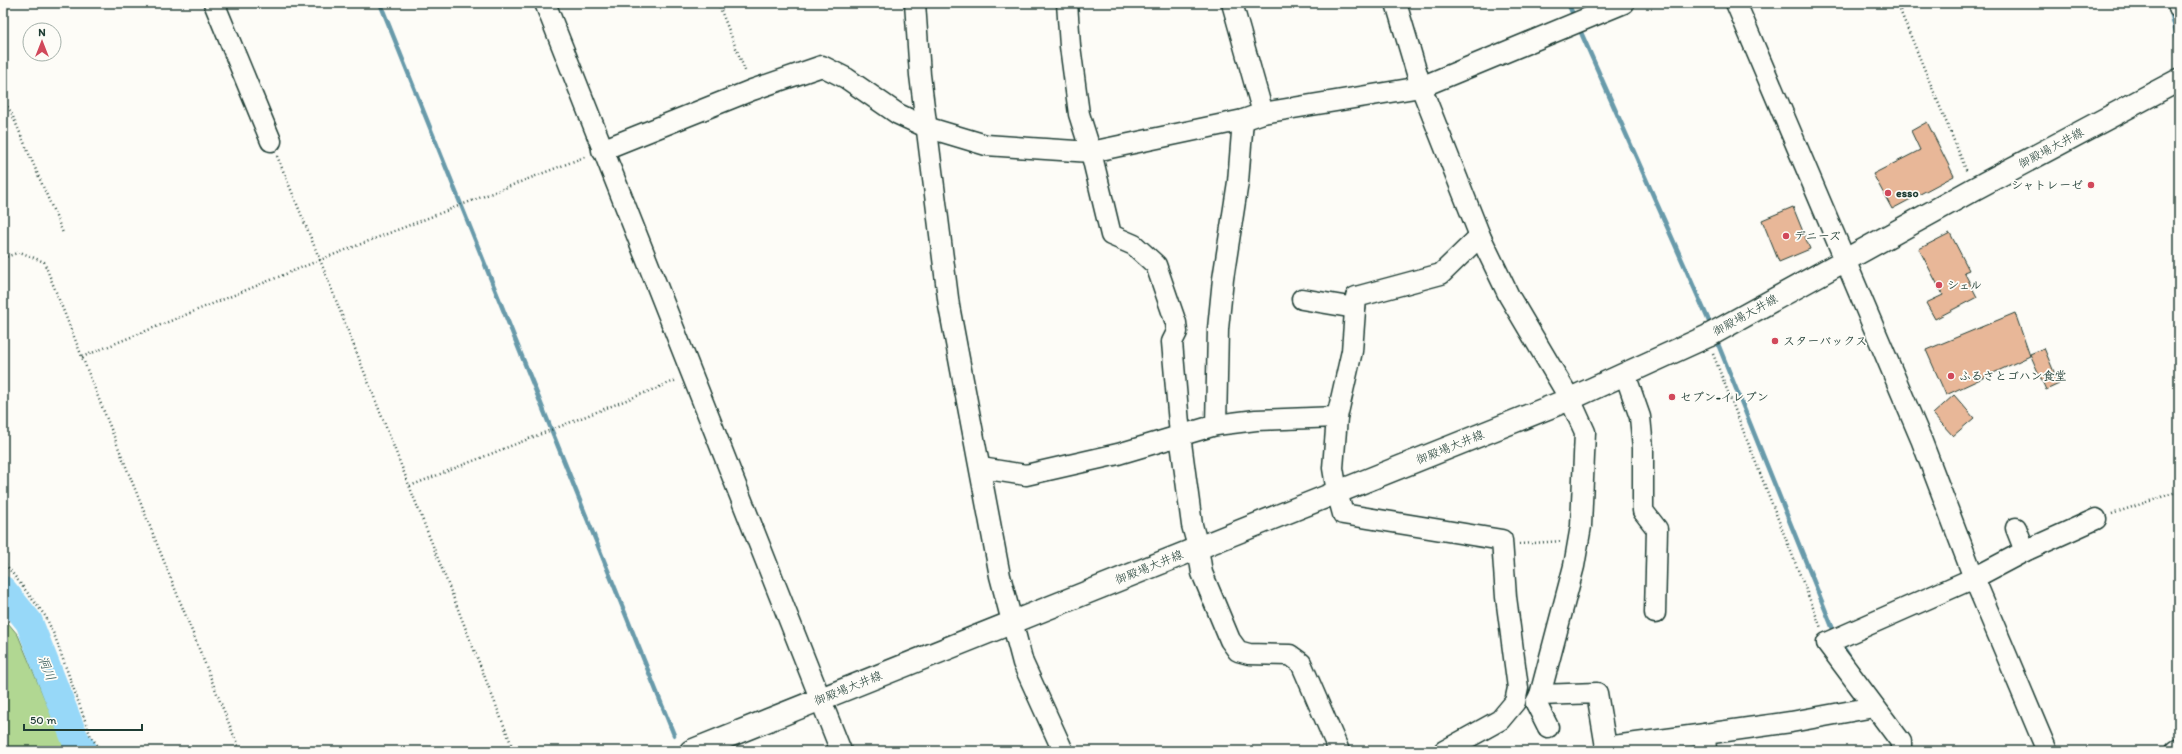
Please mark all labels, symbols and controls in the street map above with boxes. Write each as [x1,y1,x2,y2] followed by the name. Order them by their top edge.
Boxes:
[22,22,62,62] north arrow
[38,26,46,39] text: N
[2016,125,2086,171] street label: 御殿場大井線
[2011,178,2083,192] place label: シャトレーゼ
[2086,180,2096,190] marker: シャトレーゼ
[1896,186,1919,200] place label: esso
[1883,188,1893,198] marker: esso
[1794,229,1841,243] place label: デニーズ
[1781,231,1791,241] marker: デニーズ
[1947,278,1982,292] place label: シェル
[1934,280,1944,290] marker: シェル
[1710,291,1780,339] street label: 御殿場大井線
[1783,334,1867,348] place label: スターバックス
[1770,336,1780,346] marker: スターバックス
[1959,369,2067,383] place label: ふるさとゴハン食堂
[1946,371,1956,381] marker: ふるさとゴハン食堂
[1680,390,1769,404] place label: セブン-イレブン
[1667,392,1677,402] marker: セブン-イレブン
[1414,427,1486,467] street label: 御殿場大井線
[1113,547,1185,587] street label: 御殿場大井線
[35,653,59,683] water label: 洞川
[812,668,884,708] street label: 御殿場大井線
[24,706,142,732] scale bar
[30,713,56,727] text: 50 m

